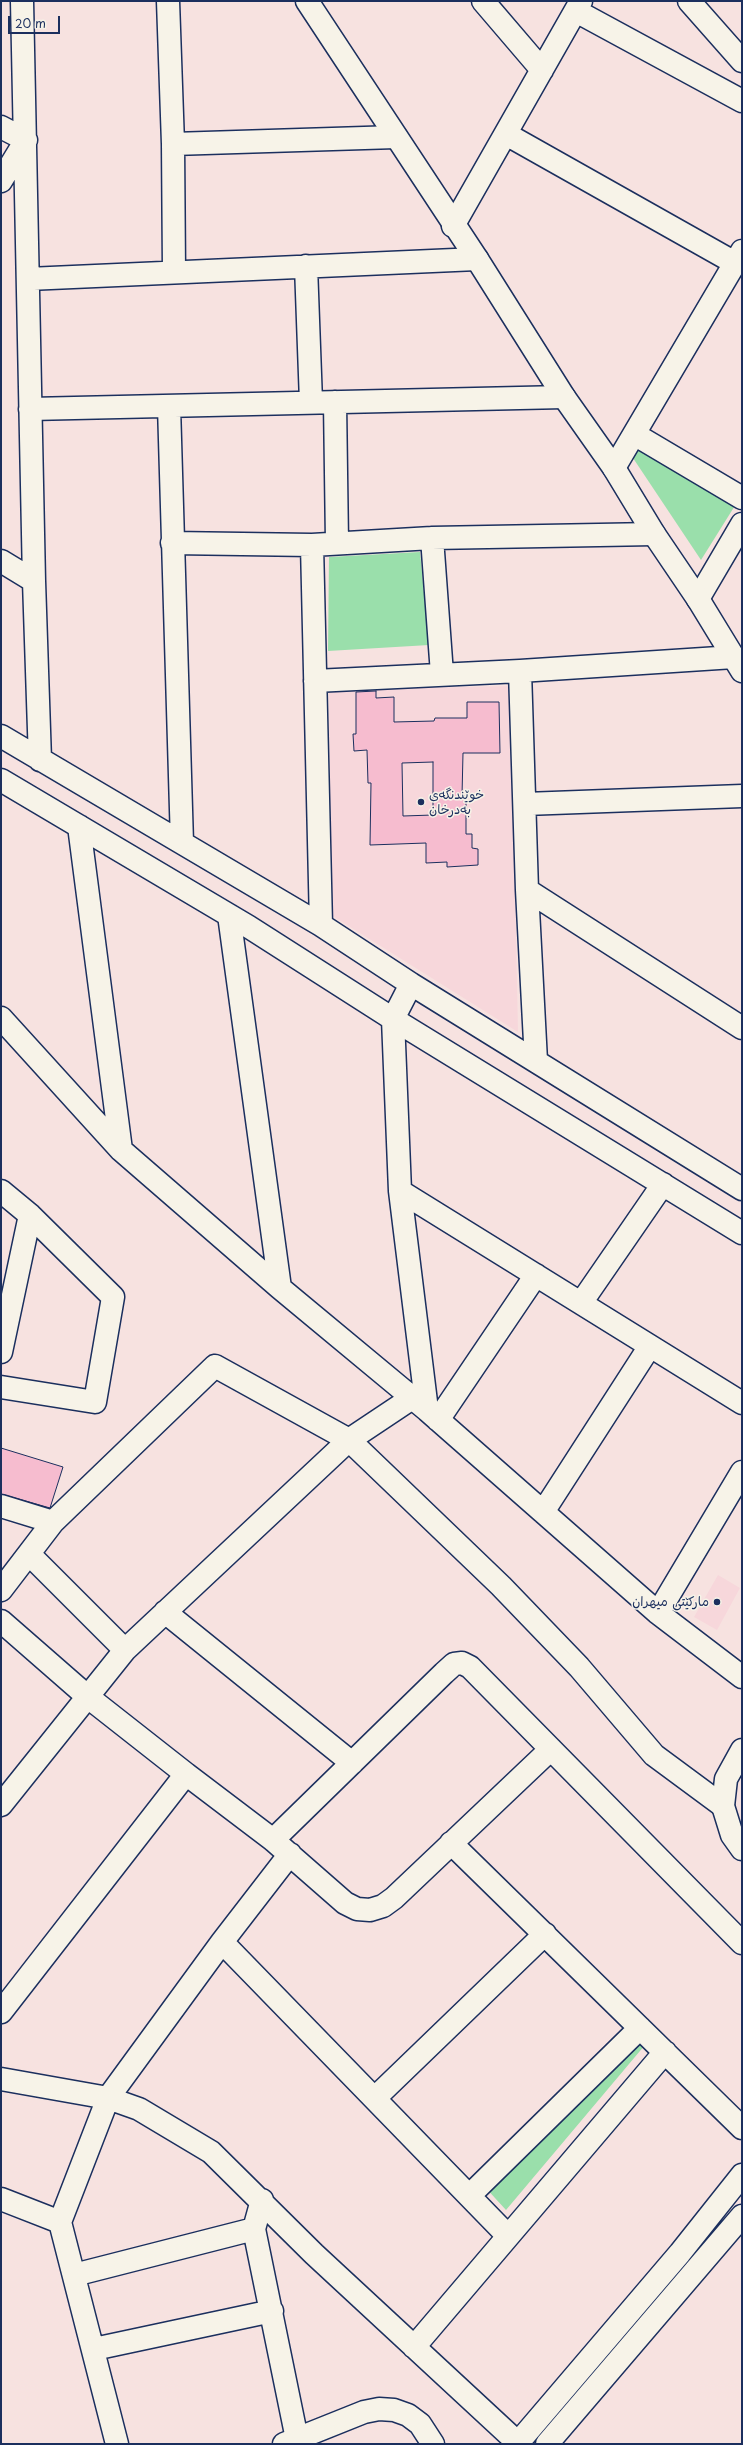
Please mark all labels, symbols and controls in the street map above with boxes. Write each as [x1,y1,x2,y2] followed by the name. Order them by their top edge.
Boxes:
[10,8,62,34] scale bar
[15,14,46,32] text: 20 m
[429,787,484,818] place label: خوێندنگەی بەدرخان
[416,797,426,807] marker: خوێندنگەی بەدرخان
[632,1594,709,1610] place label: مارکێتی میهران
[712,1597,722,1607] marker: مارکێتی میهران

